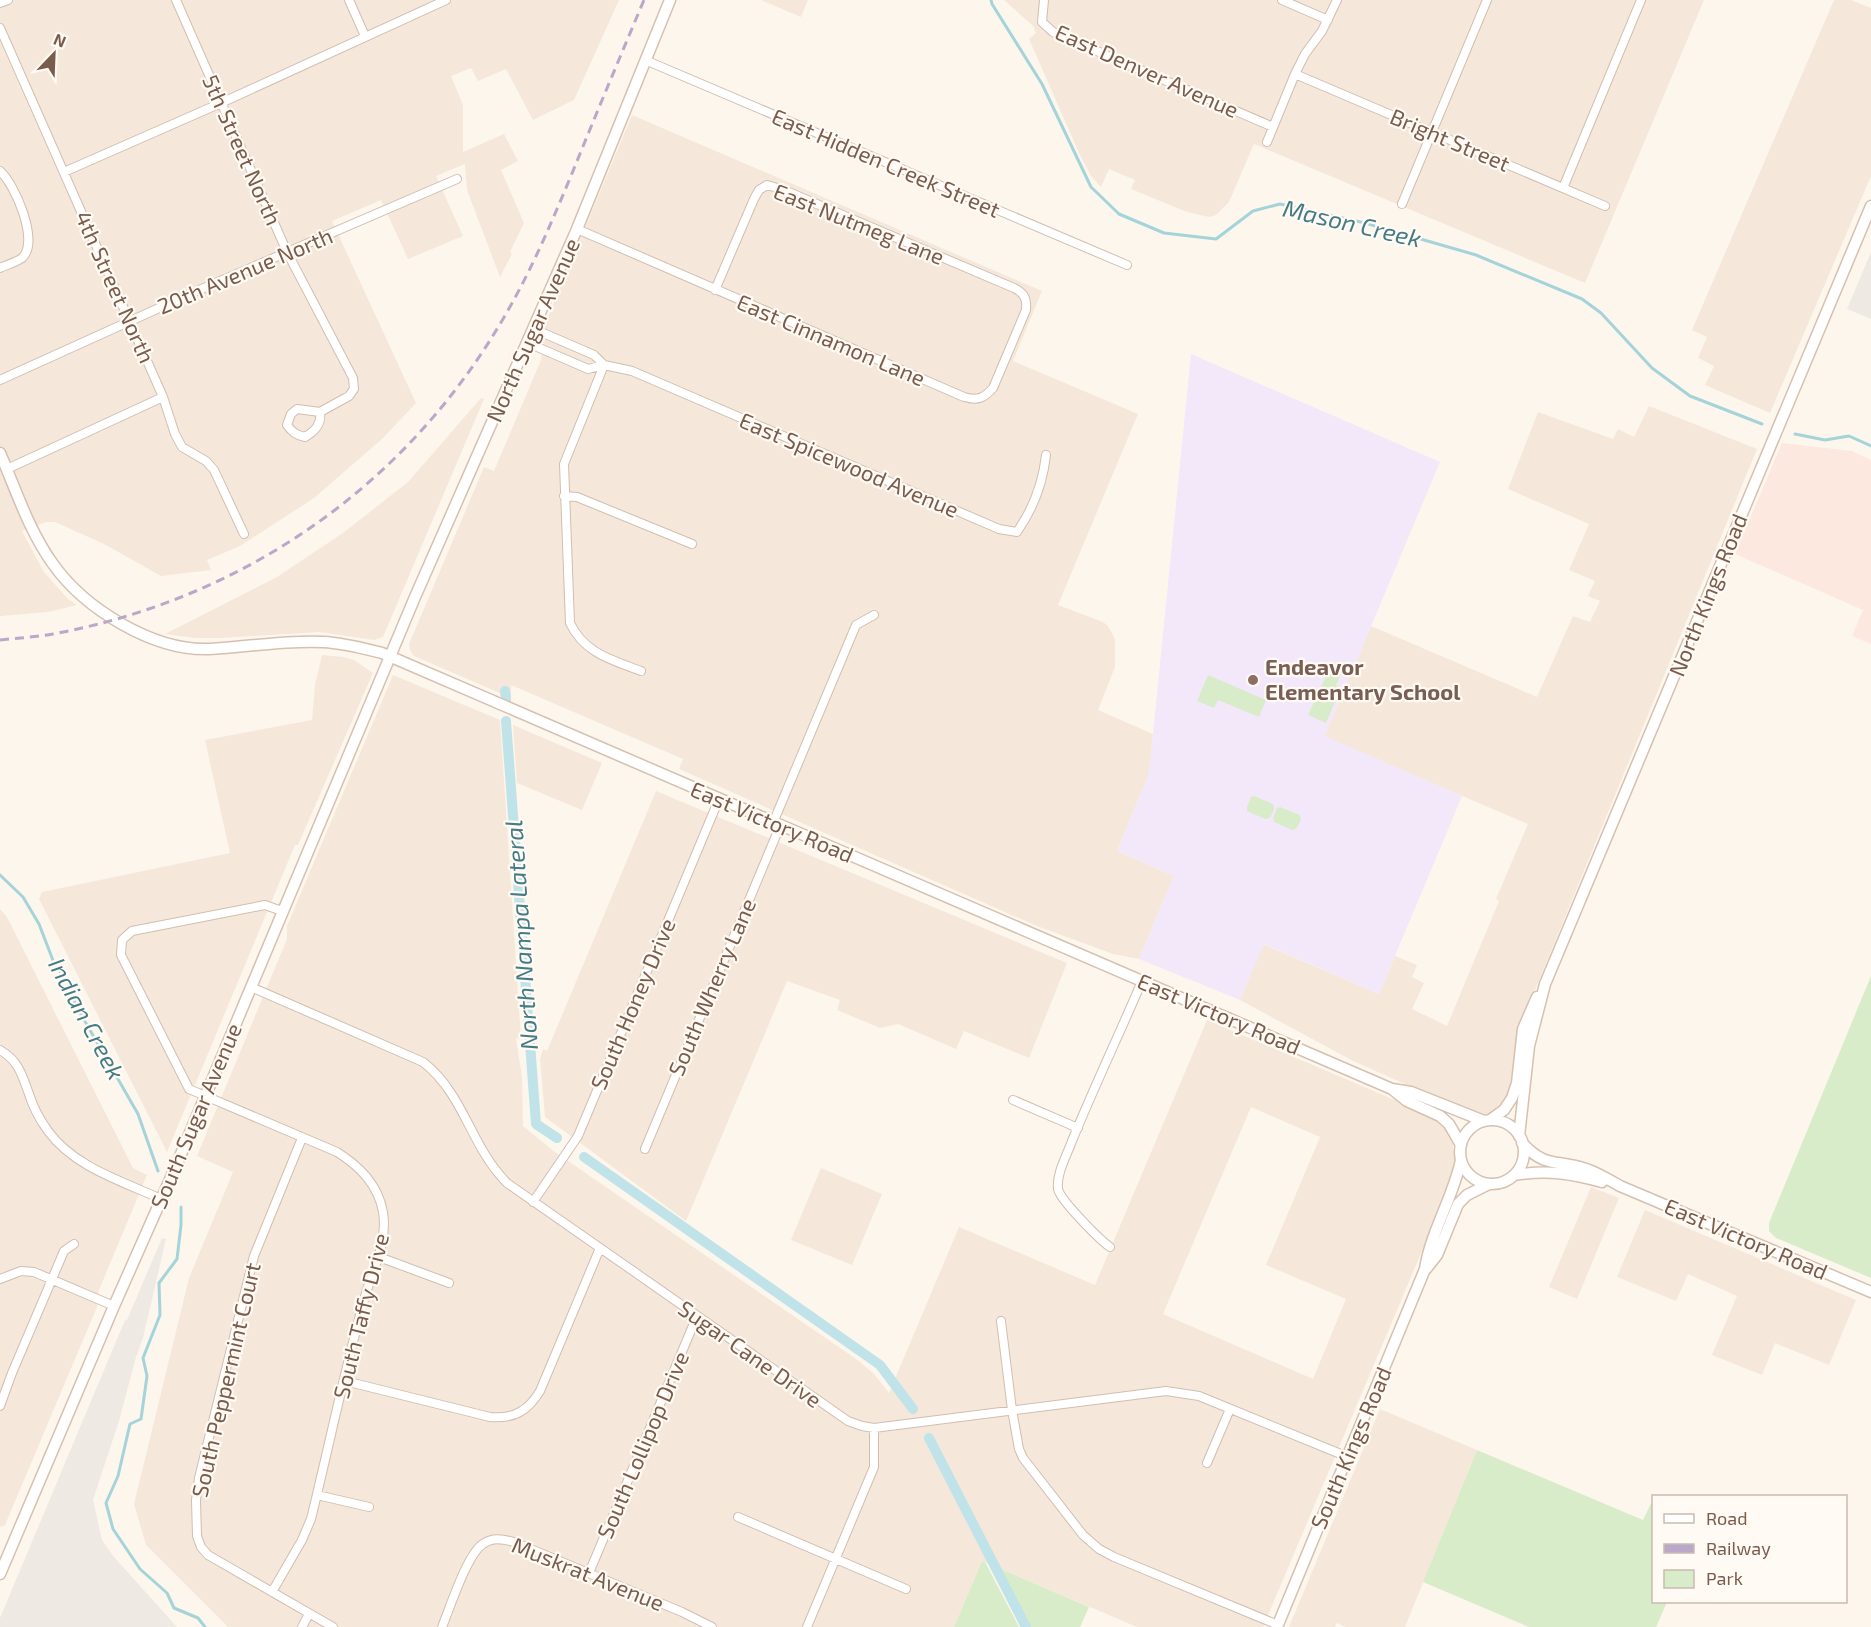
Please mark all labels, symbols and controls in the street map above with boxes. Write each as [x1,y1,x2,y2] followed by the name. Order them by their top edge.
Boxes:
[1052,18,1243,122] street label: East Denver Avenue
[24,24,84,84] north arrow
[51,29,69,51] text: N
[198,70,288,229] street label: 5th Street North
[768,102,1004,222] street label: East Hidden Creek Street
[1387,102,1514,176] street label: Bright Street
[770,177,948,269] street label: East Nutmeg Lane
[1280,193,1424,253] water label: Mason Creek
[71,207,161,367] street label: 4th Street North
[153,221,336,319] street label: 20th Avenue North
[480,234,584,426] street label: North Sugar Avenue
[733,288,929,391] street label: East Cinnamon Lane
[736,406,963,522] street label: East Spicewood Avenue
[1663,509,1752,680] street label: North Kings Road
[1265,653,1461,705] place label: Endeavor Elementary School
[1246,673,1260,687] marker: Endeavor Elementary School
[687,775,858,867] street label: East Victory Road
[498,819,543,1051] water label: North Nampa Lateral
[662,894,760,1079] street label: South Wherry Lane
[584,914,680,1093] street label: South Honey Drive
[43,952,132,1084] water label: Indian Creek
[1134,967,1305,1059] street label: East Victory Road
[144,1019,246,1212] street label: South Sugar Avenue
[1661,1192,1832,1284] street label: East Victory Road
[327,1230,393,1401] street label: South Taffy Drive
[185,1260,265,1500] street label: South Peppermint Court
[674,1294,827,1412] street label: Sugar Cane Drive
[591,1347,693,1542] street label: South Lollipop Drive
[1304,1363,1396,1533] street label: South Kings Road
[1652,1495,1847,1603] legend
[1706,1507,1747,1529] text: Road
[509,1531,668,1615] street label: Muskrat Avenue
[1706,1537,1771,1559] text: Railway
[1706,1567,1743,1589] text: Park

